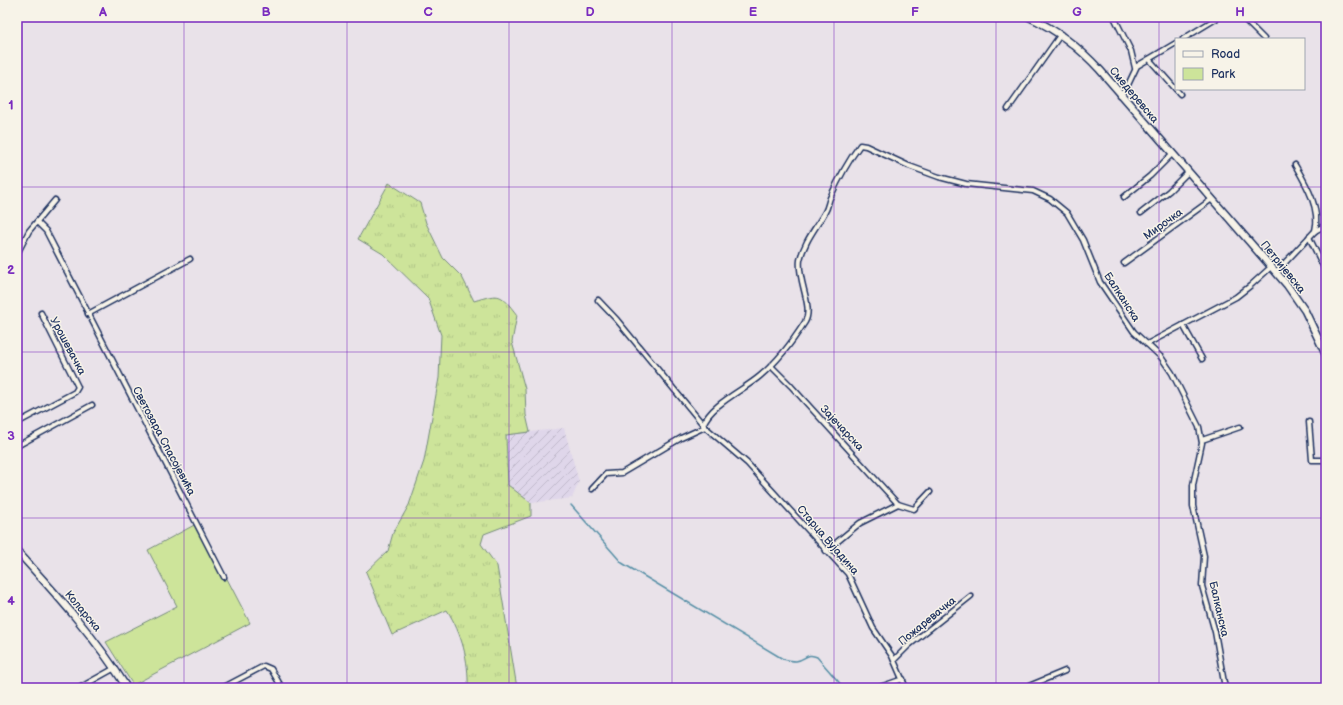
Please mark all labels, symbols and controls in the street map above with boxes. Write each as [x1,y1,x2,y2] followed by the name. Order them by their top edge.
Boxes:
[98,4,107,20] text: A
[261,4,271,20] text: B
[423,4,433,20] text: C
[585,4,595,20] text: D
[749,4,758,20] text: E
[911,4,919,20] text: F
[1072,4,1082,20] text: G
[1235,4,1245,20] text: H
[1175,38,1305,90] legend
[1211,47,1240,62] text: Road
[1107,64,1162,126] street label: Смедеревска
[1211,67,1235,82] text: Park
[8,97,14,113] text: 1
[1141,205,1185,243] street label: Мирочка
[1258,238,1308,296] street label: Петријевска
[7,262,15,278] text: 2
[1101,270,1143,325] street label: Балканска
[47,315,89,378] street label: Урошевачка
[130,384,198,498] street label: Светозара Спасојевића
[818,403,867,454] street label: Зајечарска
[7,428,15,444] text: 3
[794,503,862,578] street label: Старца Вујадина
[1206,580,1232,638] street label: Балканска
[62,588,104,634] street label: Коларска
[7,593,15,609] text: 4
[896,594,959,648] street label: Пожаревачка

